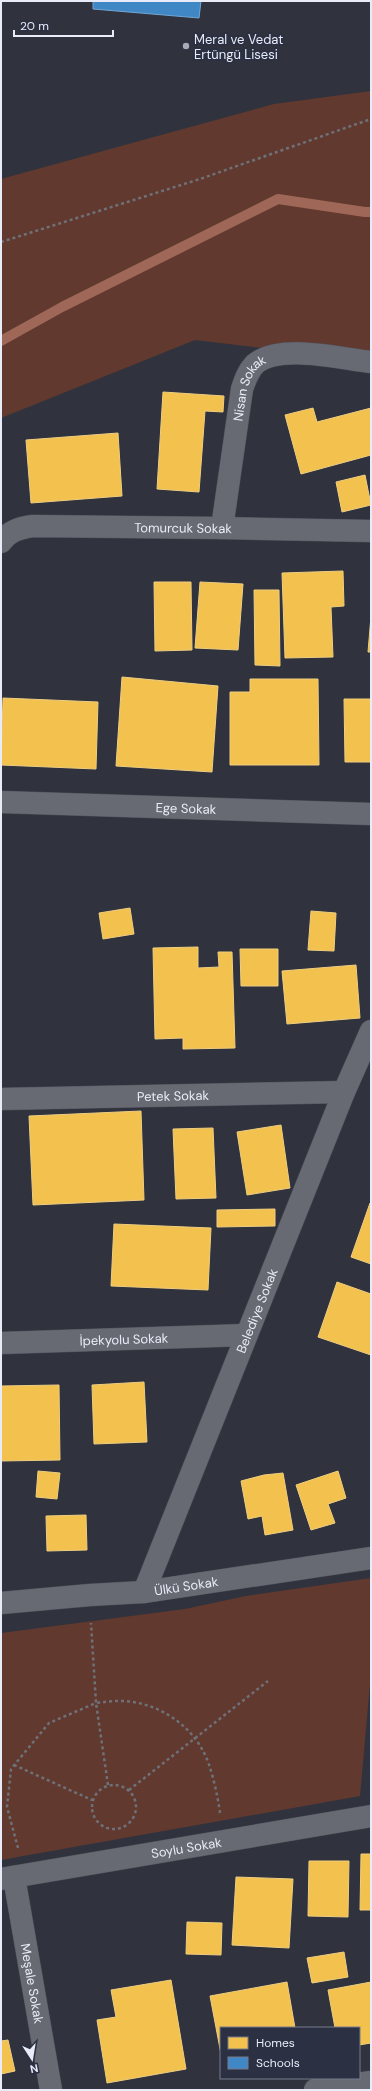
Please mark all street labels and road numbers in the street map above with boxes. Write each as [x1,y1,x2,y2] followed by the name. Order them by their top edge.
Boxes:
[229,350,269,422] street label: Nisan Sokak
[134,519,233,537] street label: Tomurcuk Sokak
[155,799,217,817] street label: Ege Sokak
[137,1086,210,1105] street label: Petek Sokak
[232,1265,281,1355] street label: Belediye Sokak
[79,1329,169,1349] street label: İpekyolu Sokak
[153,1572,220,1599] street label: Ülkü Sokak
[150,1833,223,1862] street label: Soylu Sokak
[17,1942,48,2025] street label: Meşale Sokak

